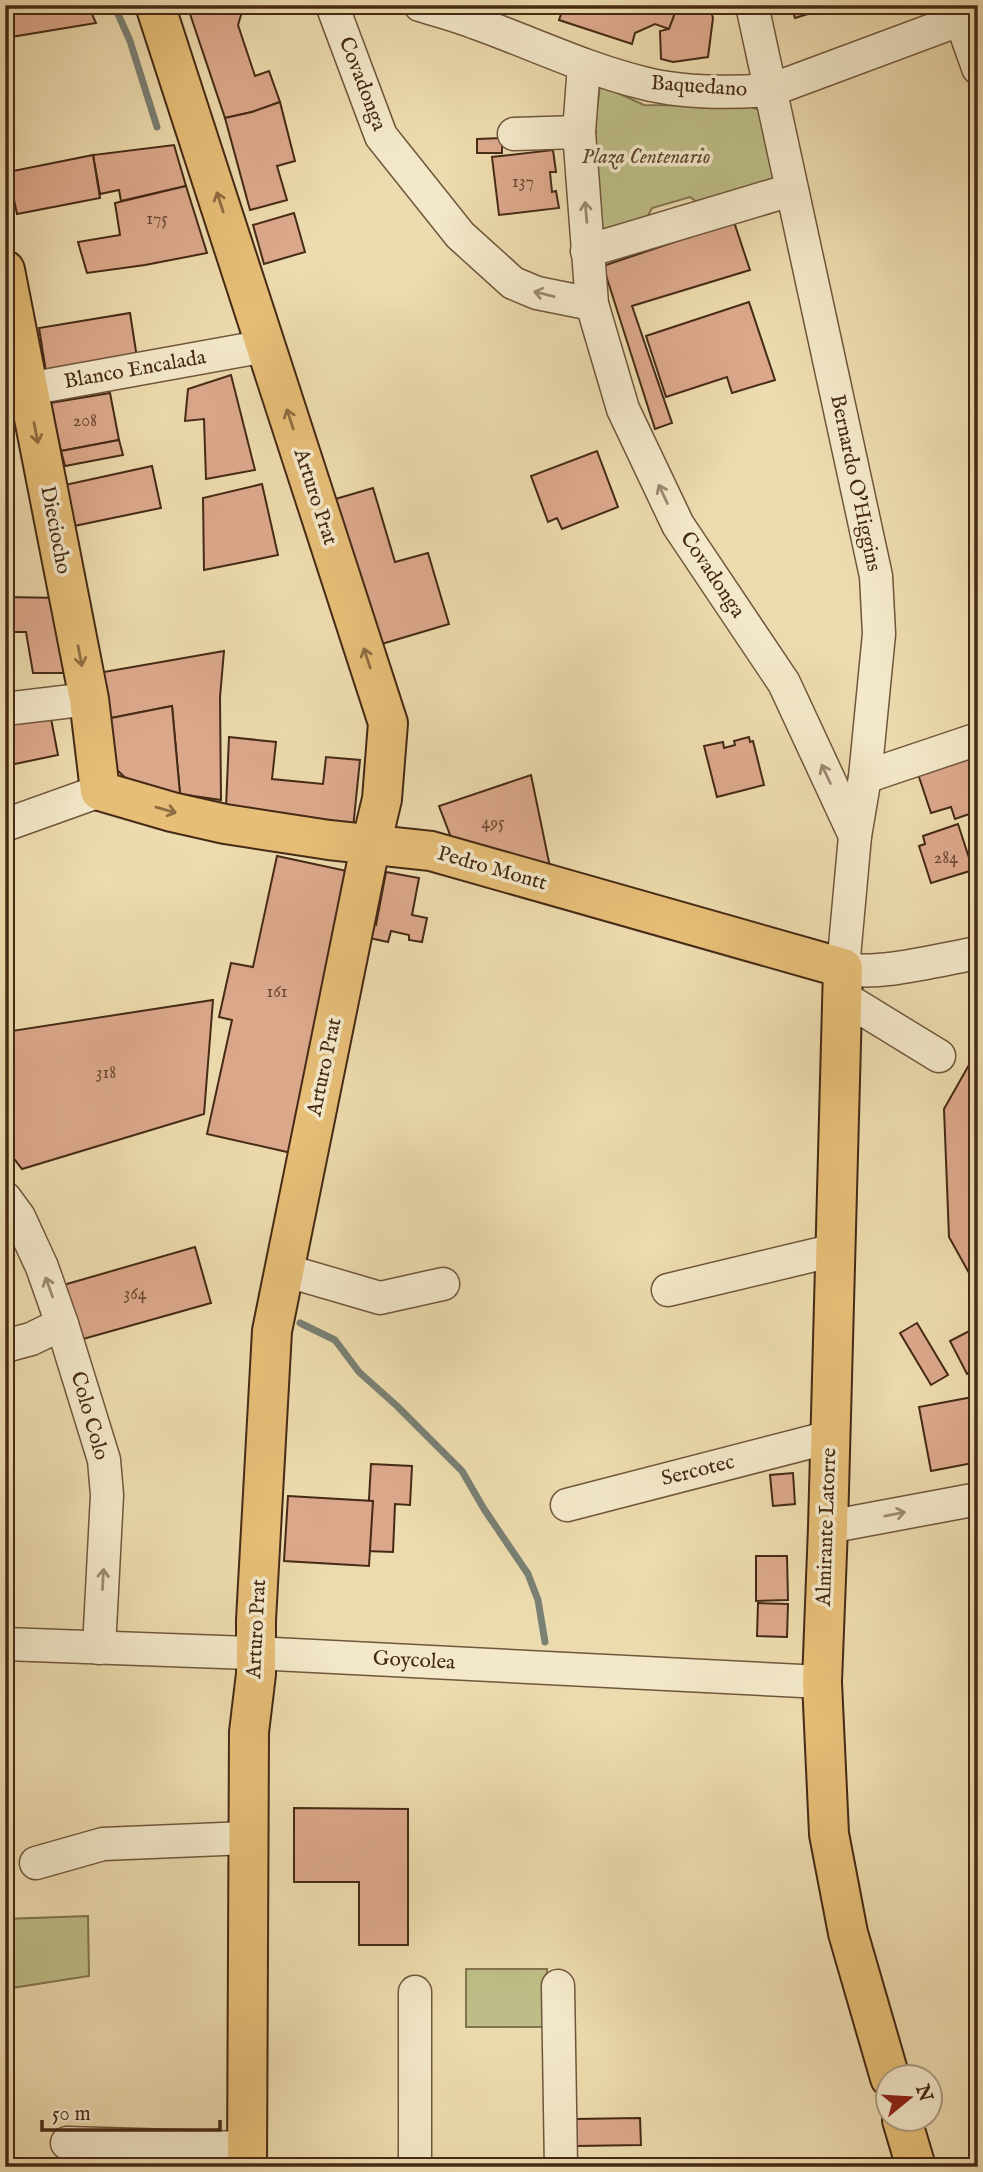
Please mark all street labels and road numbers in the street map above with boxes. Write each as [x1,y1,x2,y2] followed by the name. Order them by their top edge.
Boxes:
[332,33,393,136] street label: Covadonga
[650,70,748,104] street label: Baquedano
[62,344,209,396] street label: Blanco Encalada
[823,392,887,574] street label: Bernardo O'Higgins
[286,444,343,549] street label: Arturo Prat
[33,484,77,576] street label: Dieciocho
[673,527,751,624] street label: Covadonga
[434,840,550,898] street label: Pedro Montt
[301,1015,349,1120] street label: Arturo Prat
[63,1369,115,1463] street label: Colo Colo
[811,1447,843,1608] street label: Almirante Latorre
[659,1449,737,1493] street label: Sercotec
[241,1578,273,1681] street label: Arturo Prat
[372,1645,457,1677] street label: Goycolea

